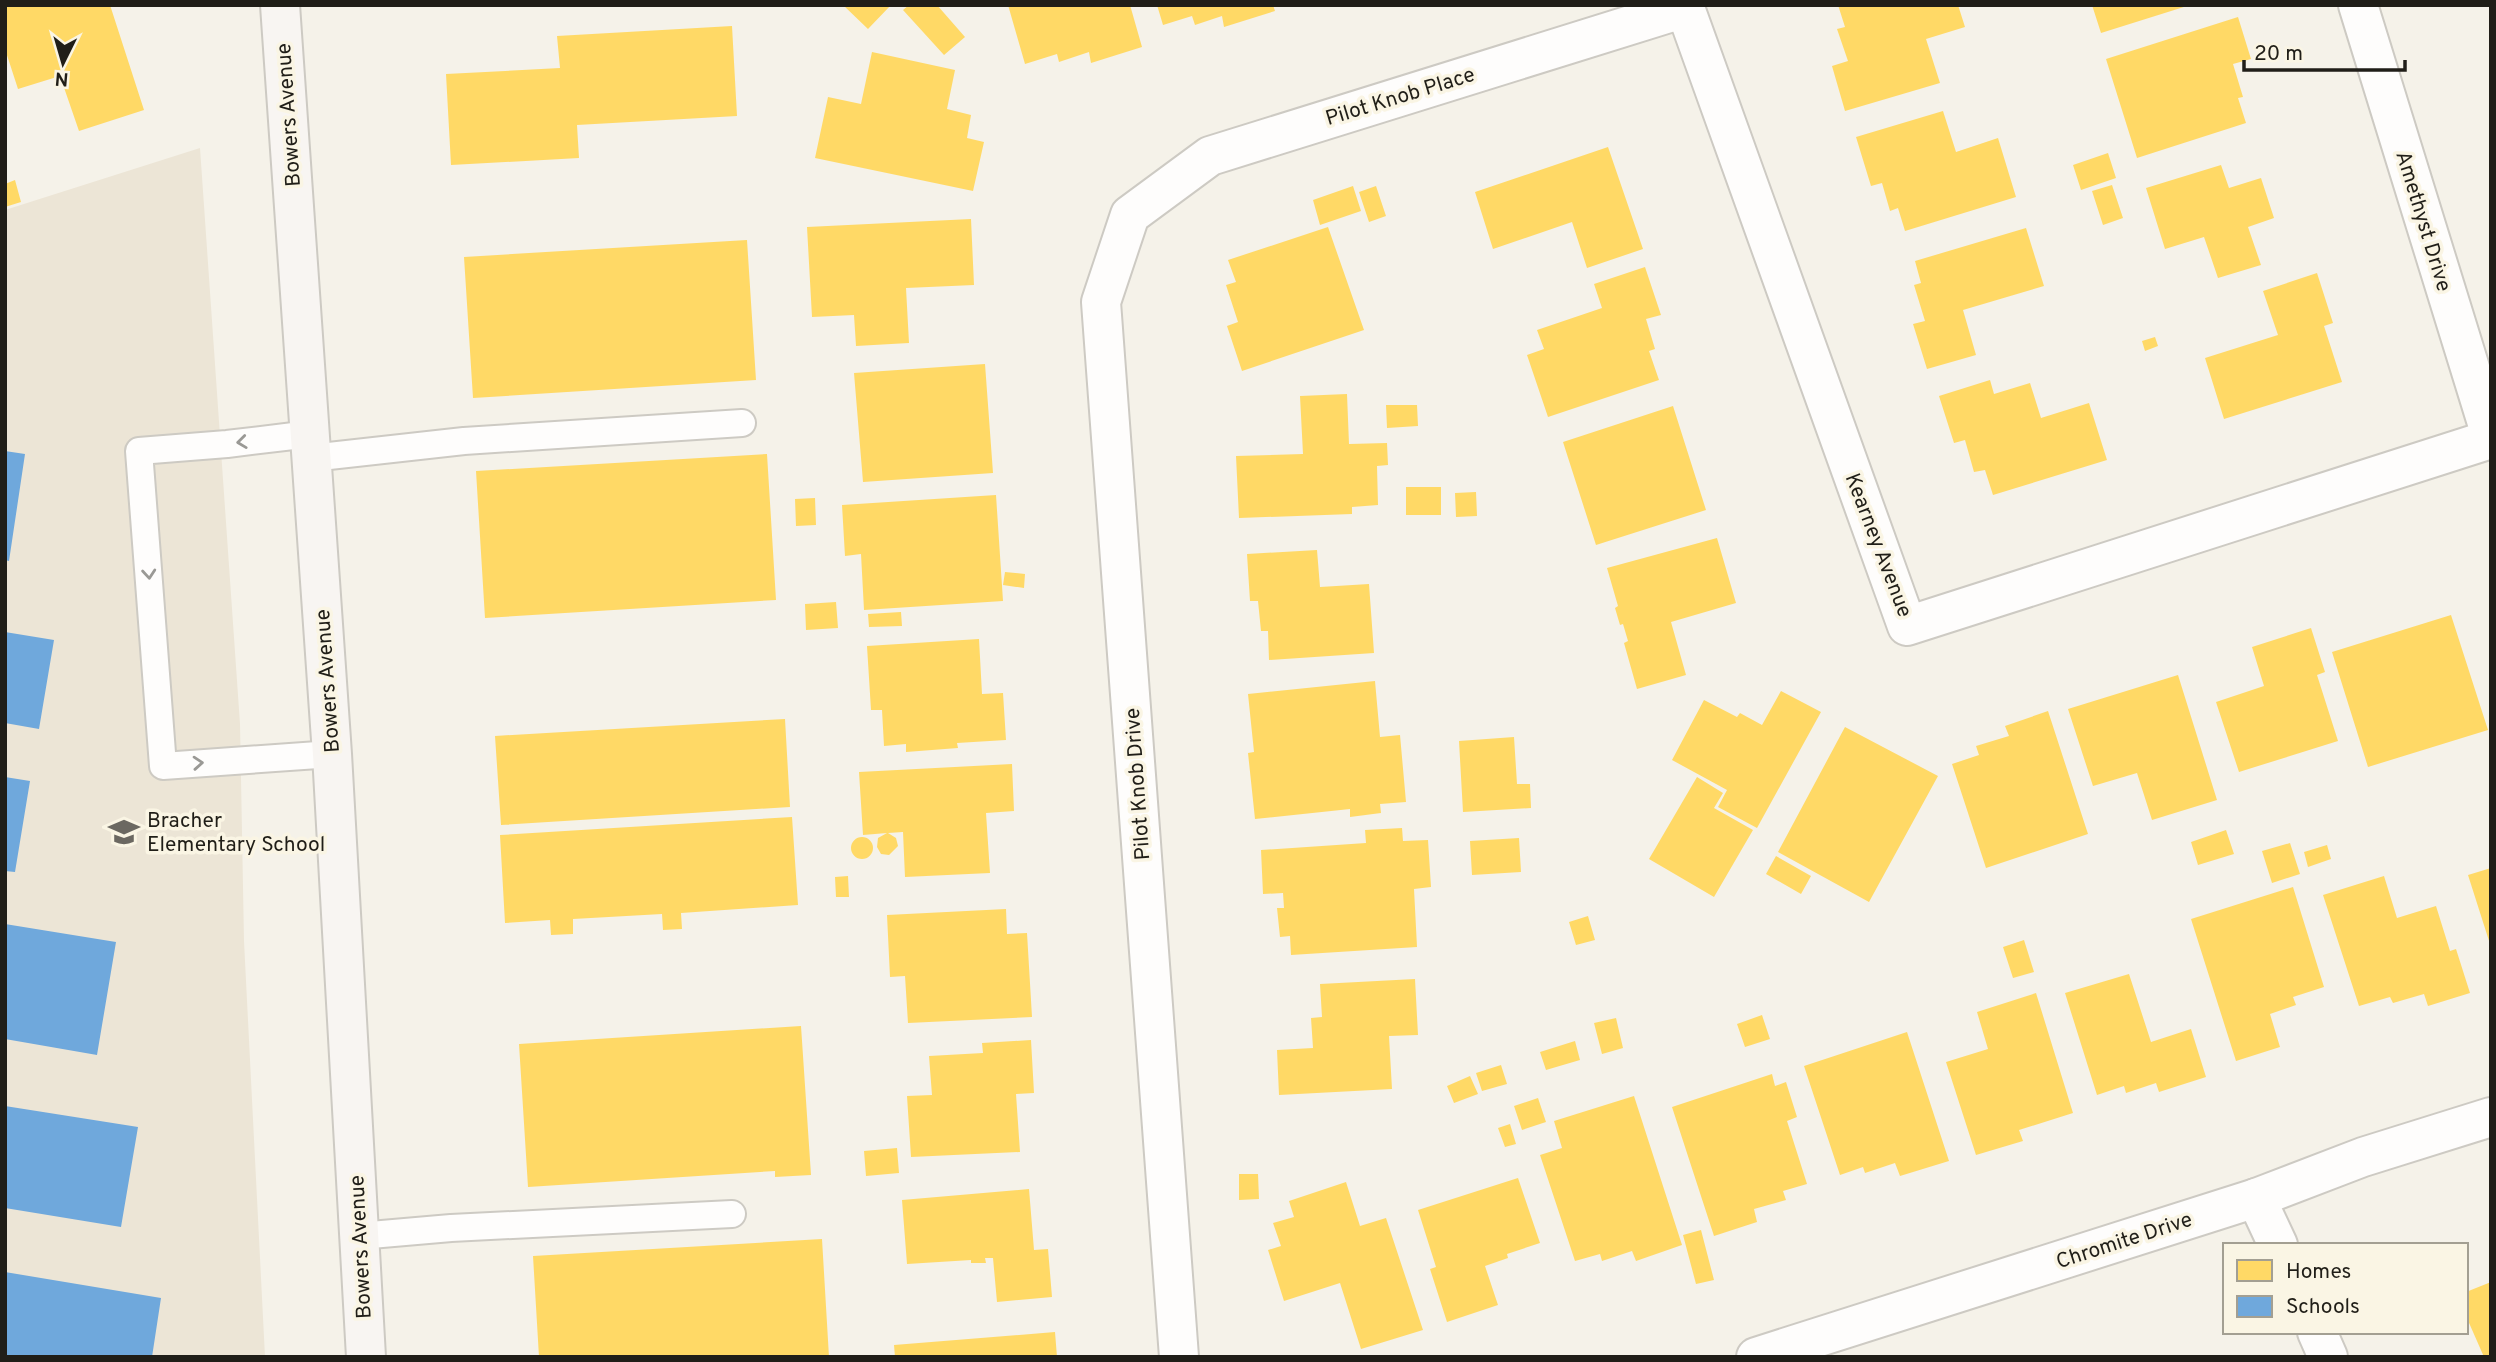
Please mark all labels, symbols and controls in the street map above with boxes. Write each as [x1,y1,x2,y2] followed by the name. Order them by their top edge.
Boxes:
[28,28,98,98] north arrow
[2244,28,2405,72] scale bar
[2254,41,2303,68] text: 20 m
[271,42,308,188] street label: Bowers Avenue
[1322,62,1478,133] street label: Pilot Knob Place
[54,65,70,90] text: N
[2388,148,2457,295] street label: Amethyst Drive
[237,435,248,450] one-way arrow
[1838,470,1918,621] street label: Kearney Avenue
[141,569,156,580] one-way arrow
[310,608,347,754] street label: Bowers Avenue
[1120,707,1157,861] street label: Pilot Knob Drive
[193,756,204,771] one-way arrow
[147,808,325,859] place label: Bracher Elementary School
[107,815,141,849] school or university icon: Bracher Elementary School
[344,1174,379,1319] street label: Bowers Avenue
[2053,1207,2196,1276] street label: Chromite Drive
[2223,1243,2468,1334] legend
[2286,1259,2351,1286] text: Homes
[2286,1294,2360,1321] text: Schools

